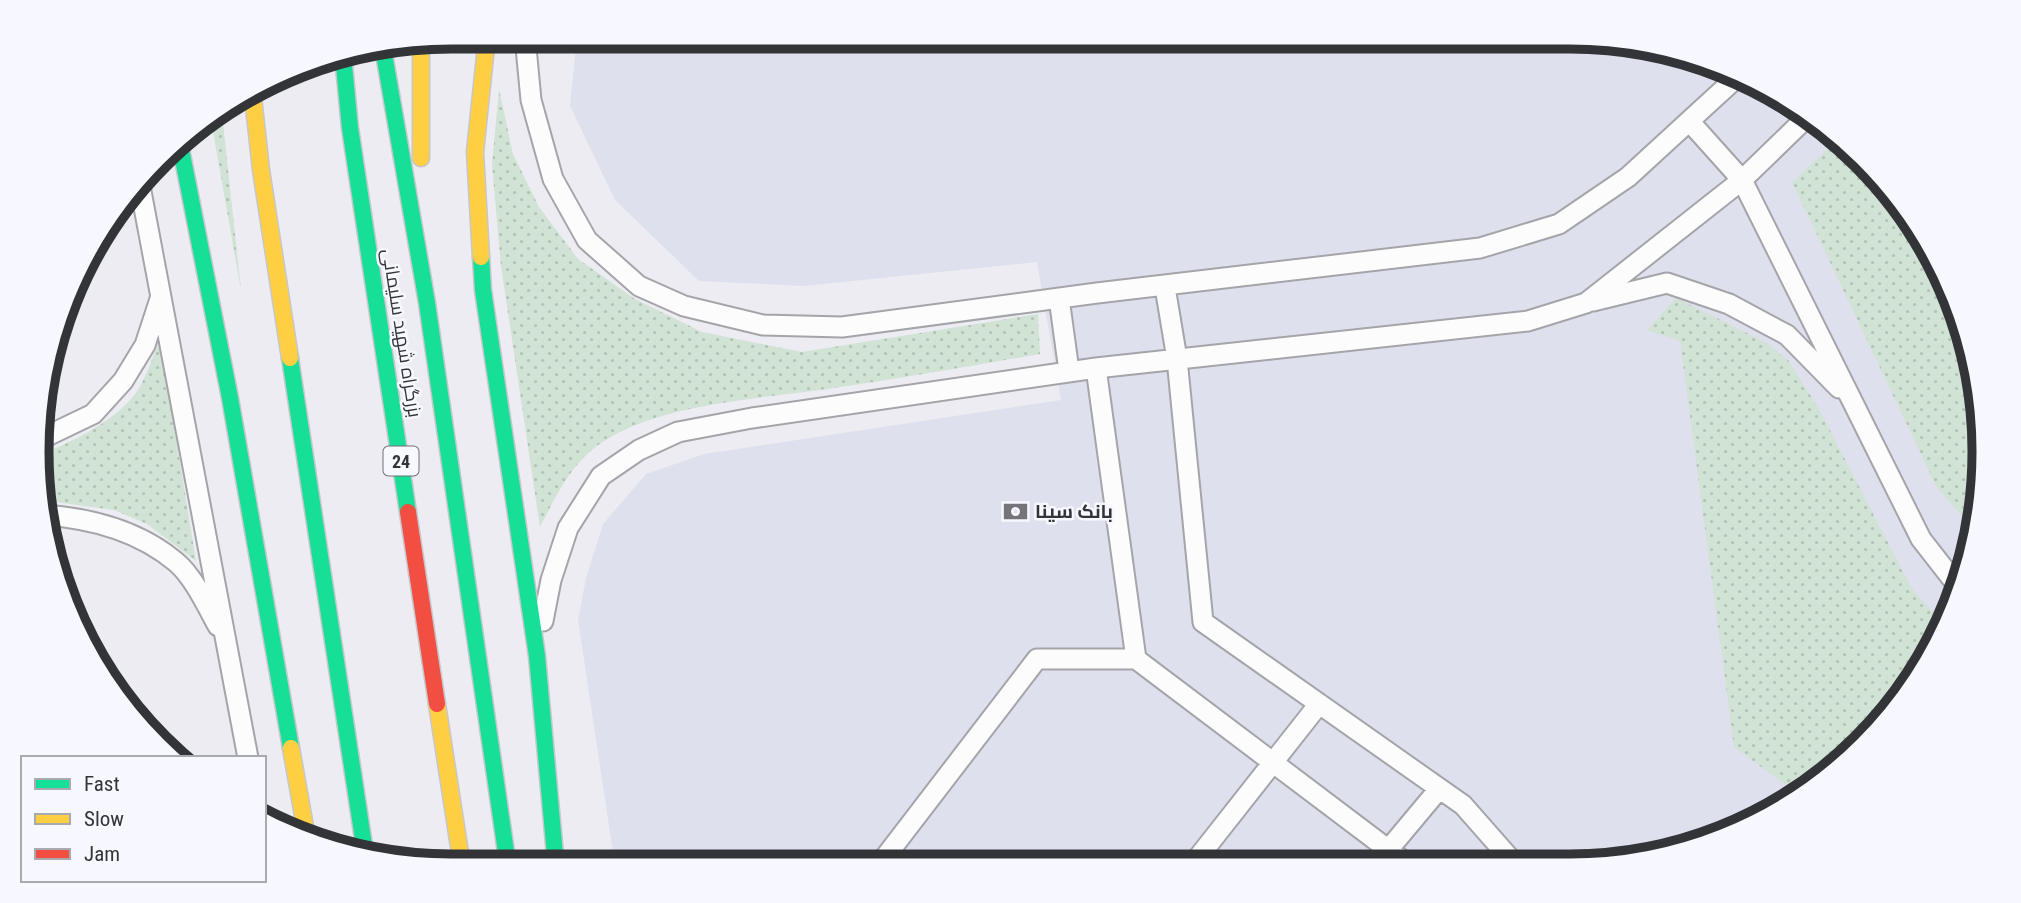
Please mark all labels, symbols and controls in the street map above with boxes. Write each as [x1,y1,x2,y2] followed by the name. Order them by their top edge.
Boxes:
[377,247,427,419] street label: بزرگراه شهید سلیمانی
[384,447,418,476] road number: 24
[1001,497,1029,525] bank icon: بانک سینا
[1035,500,1113,523] place label: بانک سینا
[21,756,266,882] legend
[84,772,120,796] text: Fast
[84,807,124,831] text: Slow
[84,842,120,866] text: Jam

